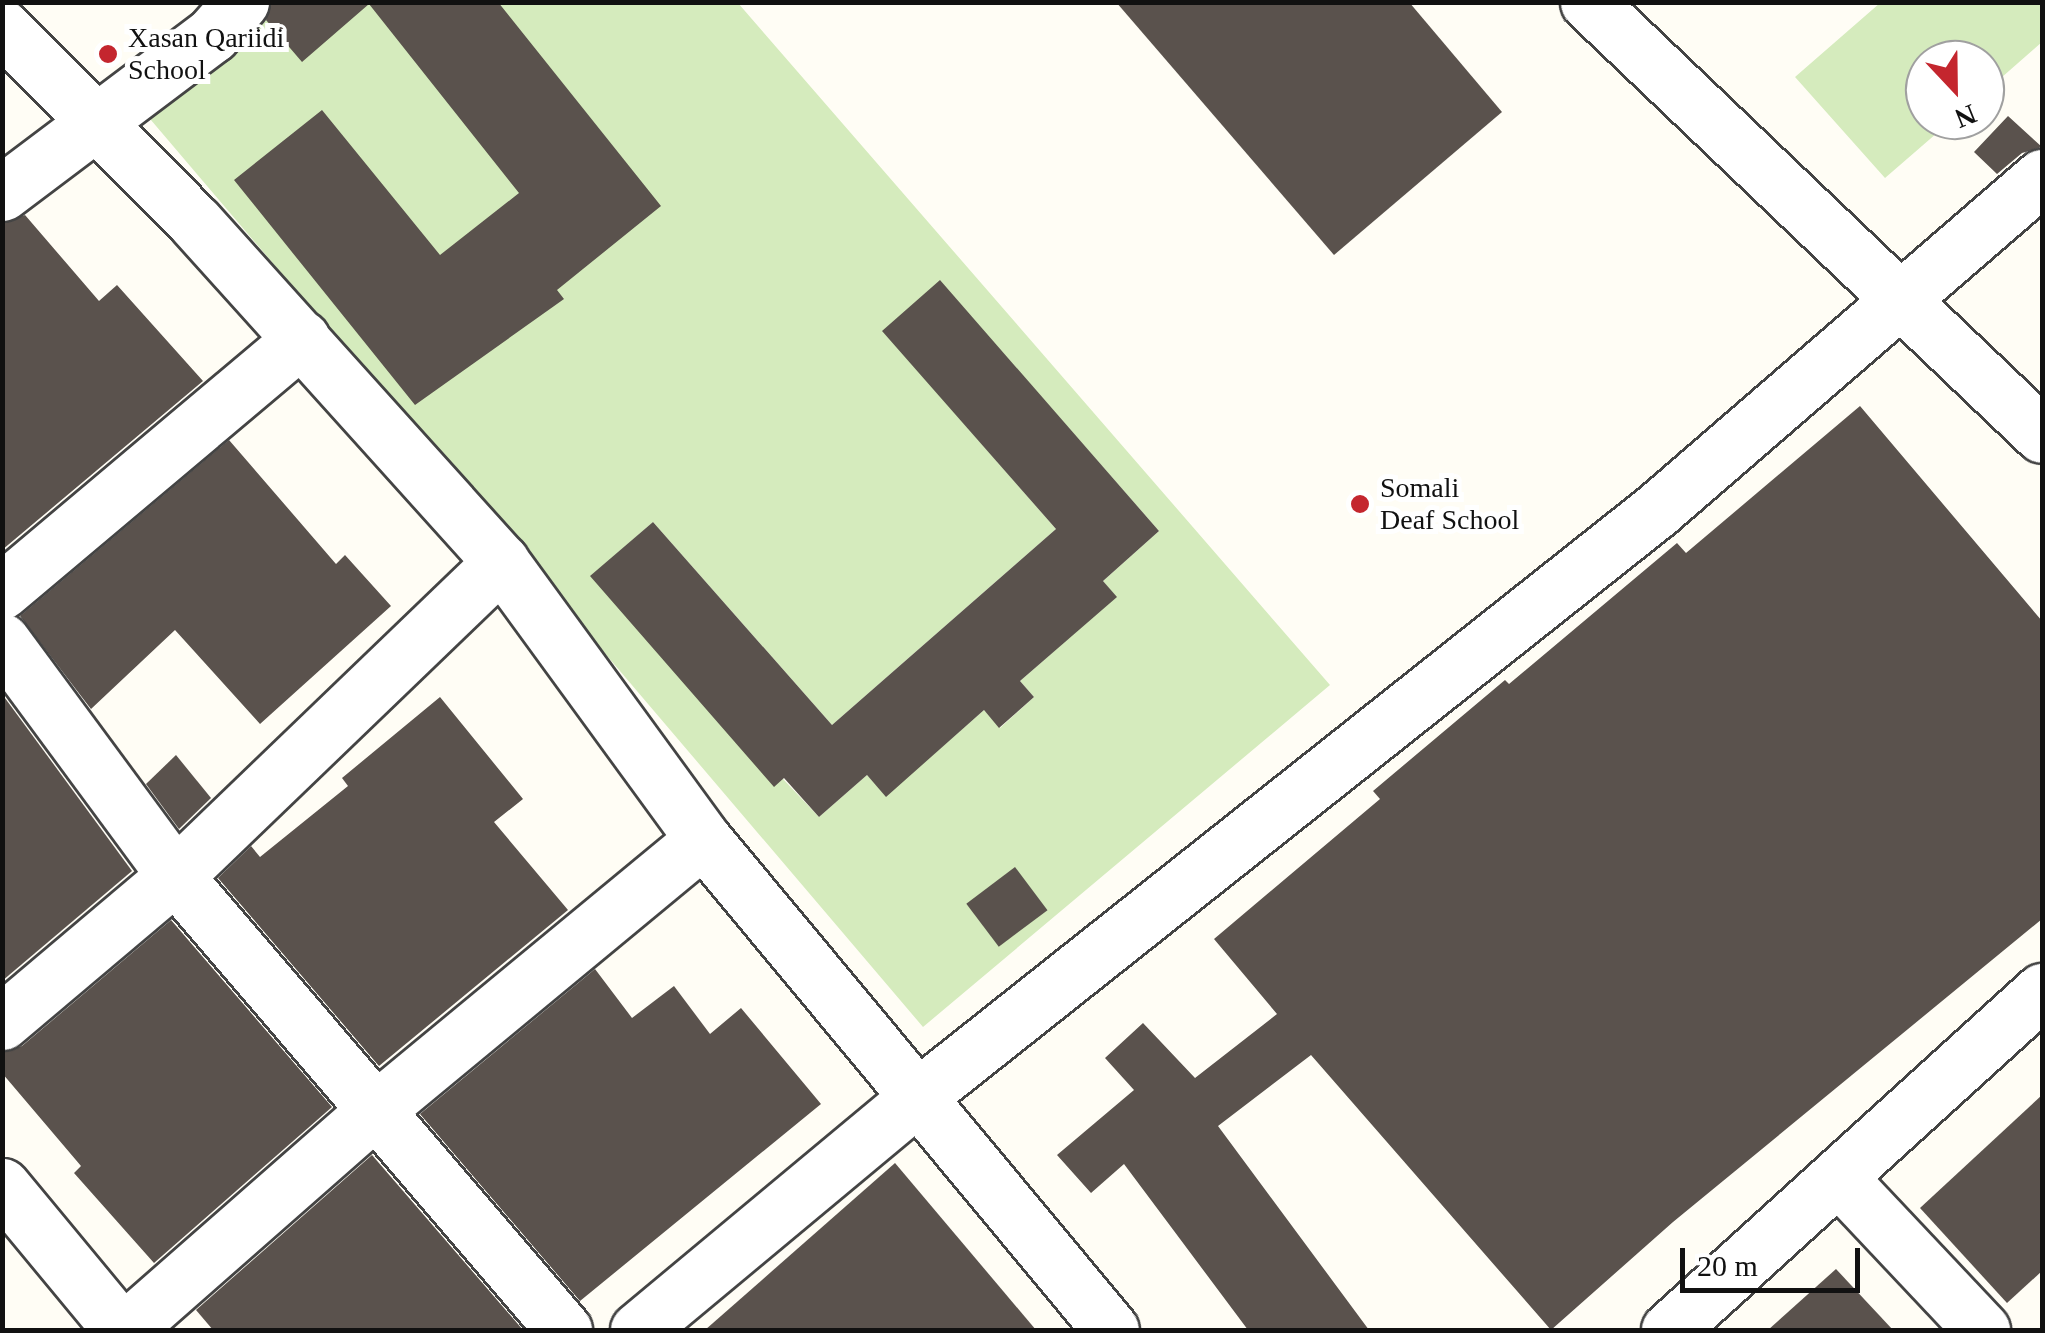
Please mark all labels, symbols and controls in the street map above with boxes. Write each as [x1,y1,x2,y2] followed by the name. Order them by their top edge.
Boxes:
[128,21,309,87] place label: Xasan Qariidi School
[1905,40,2005,140] north arrow
[97,43,119,65] marker: Xasan Qariidi School
[1950,98,1981,135] text: N
[1380,471,1535,537] place label: Somali Deaf School
[1349,493,1371,515] marker: Somali Deaf School
[1685,1228,1865,1290] scale bar
[1697,1249,1758,1282] text: 20 m

